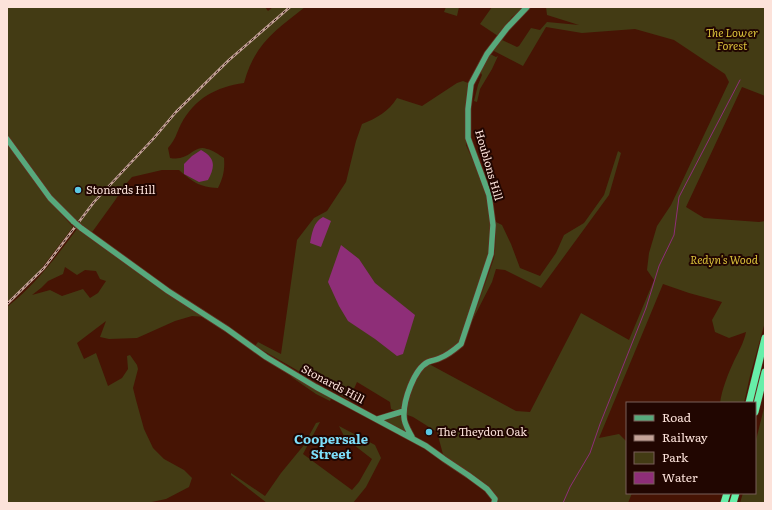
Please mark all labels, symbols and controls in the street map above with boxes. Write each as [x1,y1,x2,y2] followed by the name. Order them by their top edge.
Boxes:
[706,24,758,53] park label: The Lower Forest
[472,127,508,202] street label: Houblons Hill
[86,181,156,197] place label: Stonards Hill
[73,185,83,195] marker: Stonards Hill
[690,251,759,267] park label: Redyn's Wood
[299,360,368,407] street label: Stonards Hill
[626,402,756,494] legend
[662,408,692,426] text: Road
[437,423,527,439] place label: The Theydon Oak
[424,427,434,437] marker: The Theydon Oak
[662,428,708,446] text: Railway
[294,429,368,463] district label: Coopersale Street
[662,448,689,466] text: Park
[662,468,698,486] text: Water

